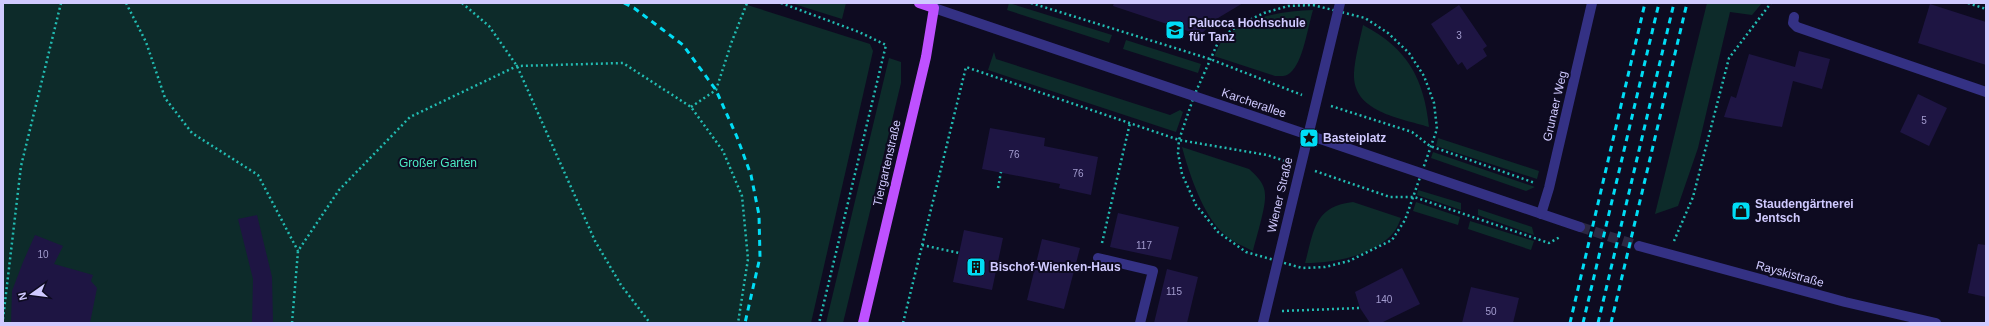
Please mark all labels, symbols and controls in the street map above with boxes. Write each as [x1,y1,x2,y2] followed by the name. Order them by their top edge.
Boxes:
[1189,16,1306,44] place label: Palucca Hochschule für Tanz
[1164,19,1186,41] school or university icon: Palucca Hochschule für Tanz
[1456,30,1462,41] house number: 3
[1540,69,1570,143] street label: Grunaer Weg
[1220,85,1288,121] street label: Karcherallee
[1921,115,1927,126] house number: 5
[870,118,904,208] street label: Tiergartenstraße
[1298,127,1320,149] place icon: Basteiplatz
[1323,131,1386,145] place label: Basteiplatz
[1008,149,1020,160] house number: 76
[1264,155,1296,234] street label: Wiener Straße
[399,156,477,170] park label: Großer Garten
[1072,168,1084,179] house number: 76
[1755,197,1854,225] place label: Staudengärtnerei Jentsch
[1730,200,1752,222] shop icon: Staudengärtnerei Jentsch
[1136,240,1152,251] house number: 117
[37,249,49,260] house number: 10
[965,256,987,278] building icon: Bischof-Wienken-Haus
[1754,258,1826,290] street label: Rayskistraße
[990,260,1121,274] place label: Bischof-Wienken-Haus
[12,274,52,314] north arrow
[1166,286,1182,297] house number: 115
[16,291,29,302] text: N
[1376,294,1393,305] house number: 140
[1485,306,1497,317] house number: 50

